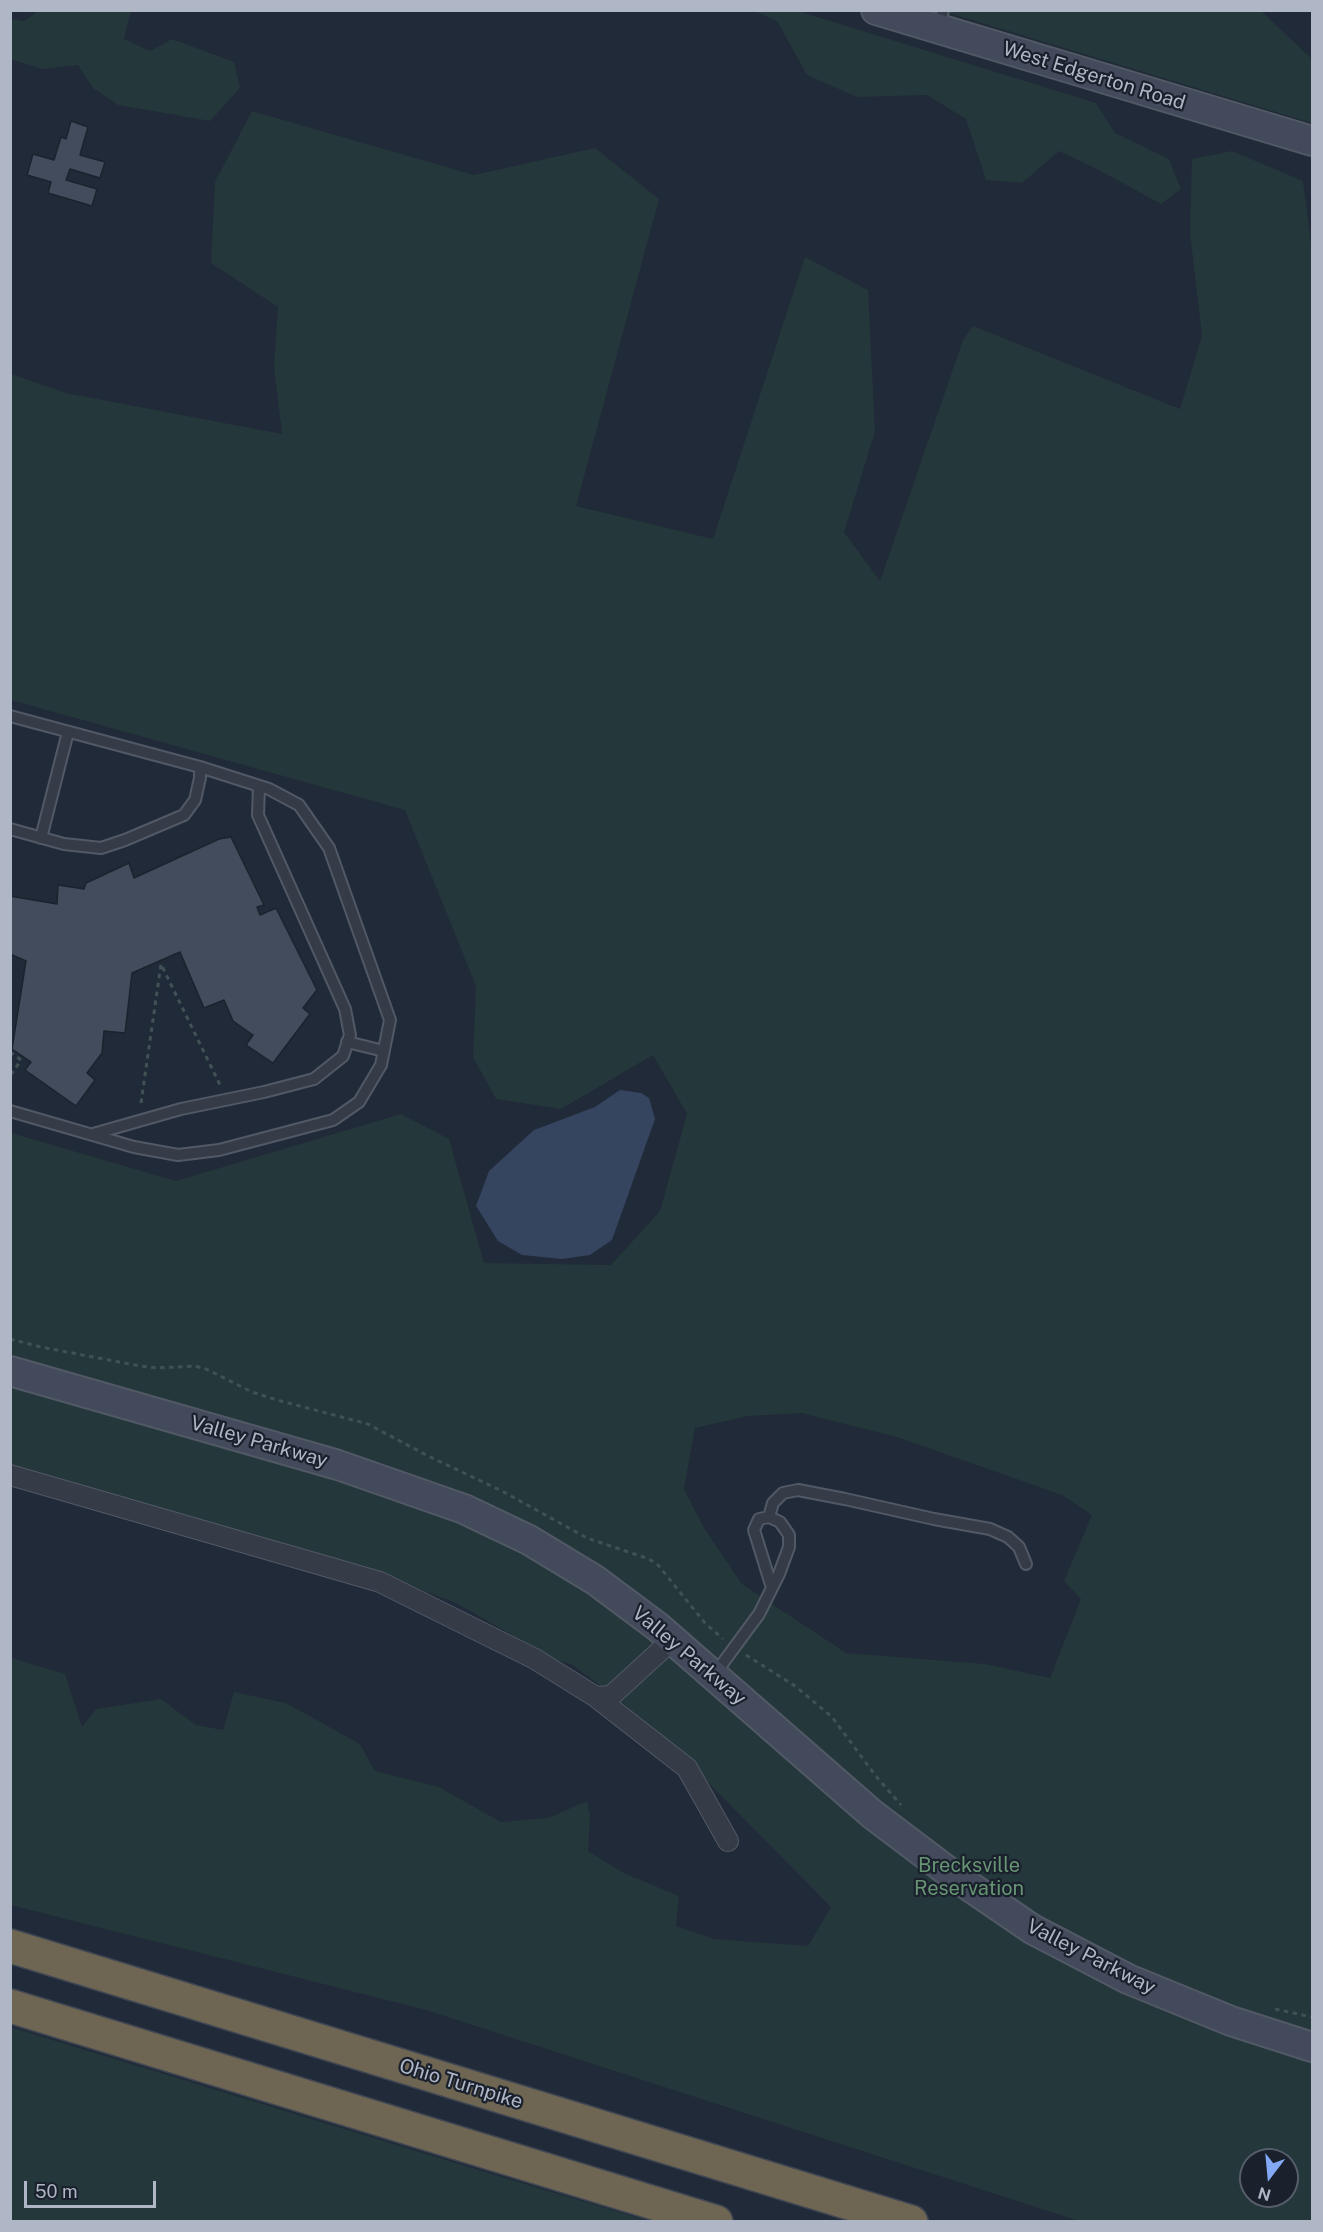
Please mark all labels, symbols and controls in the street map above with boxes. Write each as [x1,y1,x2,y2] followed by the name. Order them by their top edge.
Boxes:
[1000,37,1188,115] street label: West Edgerton Road
[188,1411,330,1473] street label: Valley Parkway
[627,1601,751,1711] street label: Valley Parkway
[914,1854,1024,1901] park label: Brecksville Reservation
[1023,1914,1159,2000] street label: Valley Parkway
[396,2054,526,2114] street label: Ohio Turnpike
[1239,2148,1299,2208] north arrow
[27,2169,159,2207] scale bar
[35,2181,78,2202] text: 50 m
[1256,2183,1273,2205] text: N

